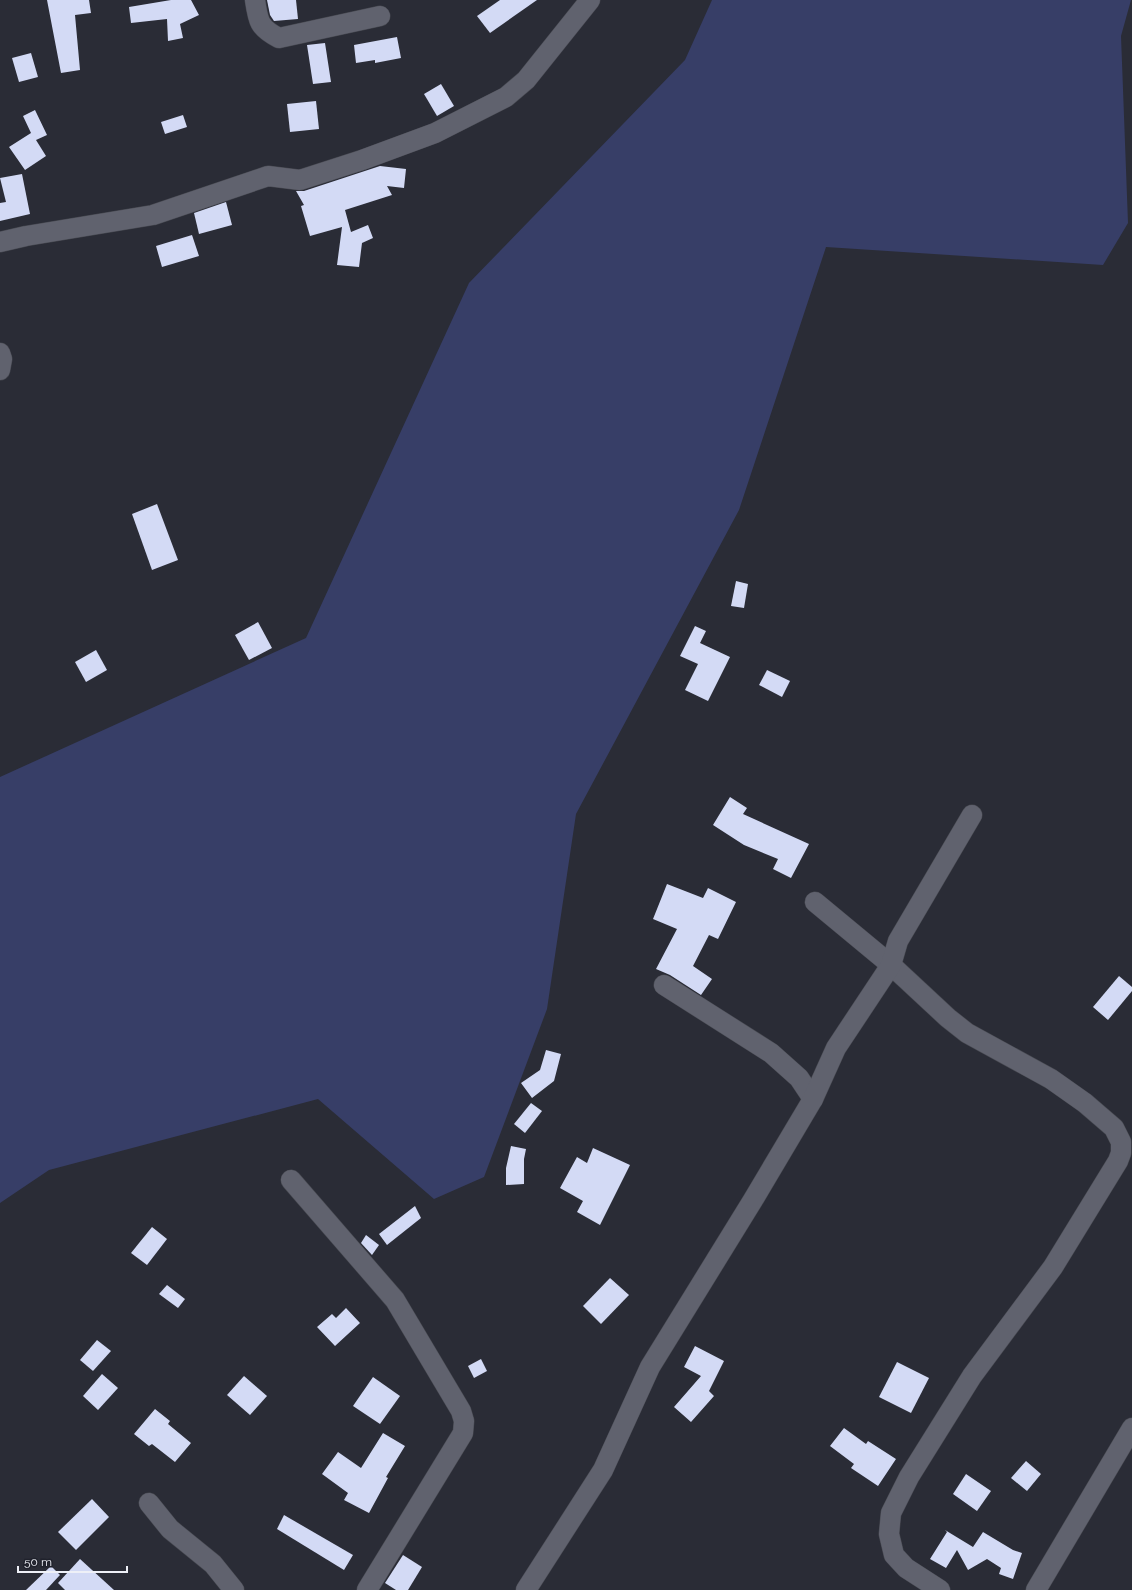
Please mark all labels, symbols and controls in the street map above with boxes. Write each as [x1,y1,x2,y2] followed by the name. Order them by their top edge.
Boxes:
[18,1548,127,1574] scale bar
[24,1555,52,1569] text: 50 m

